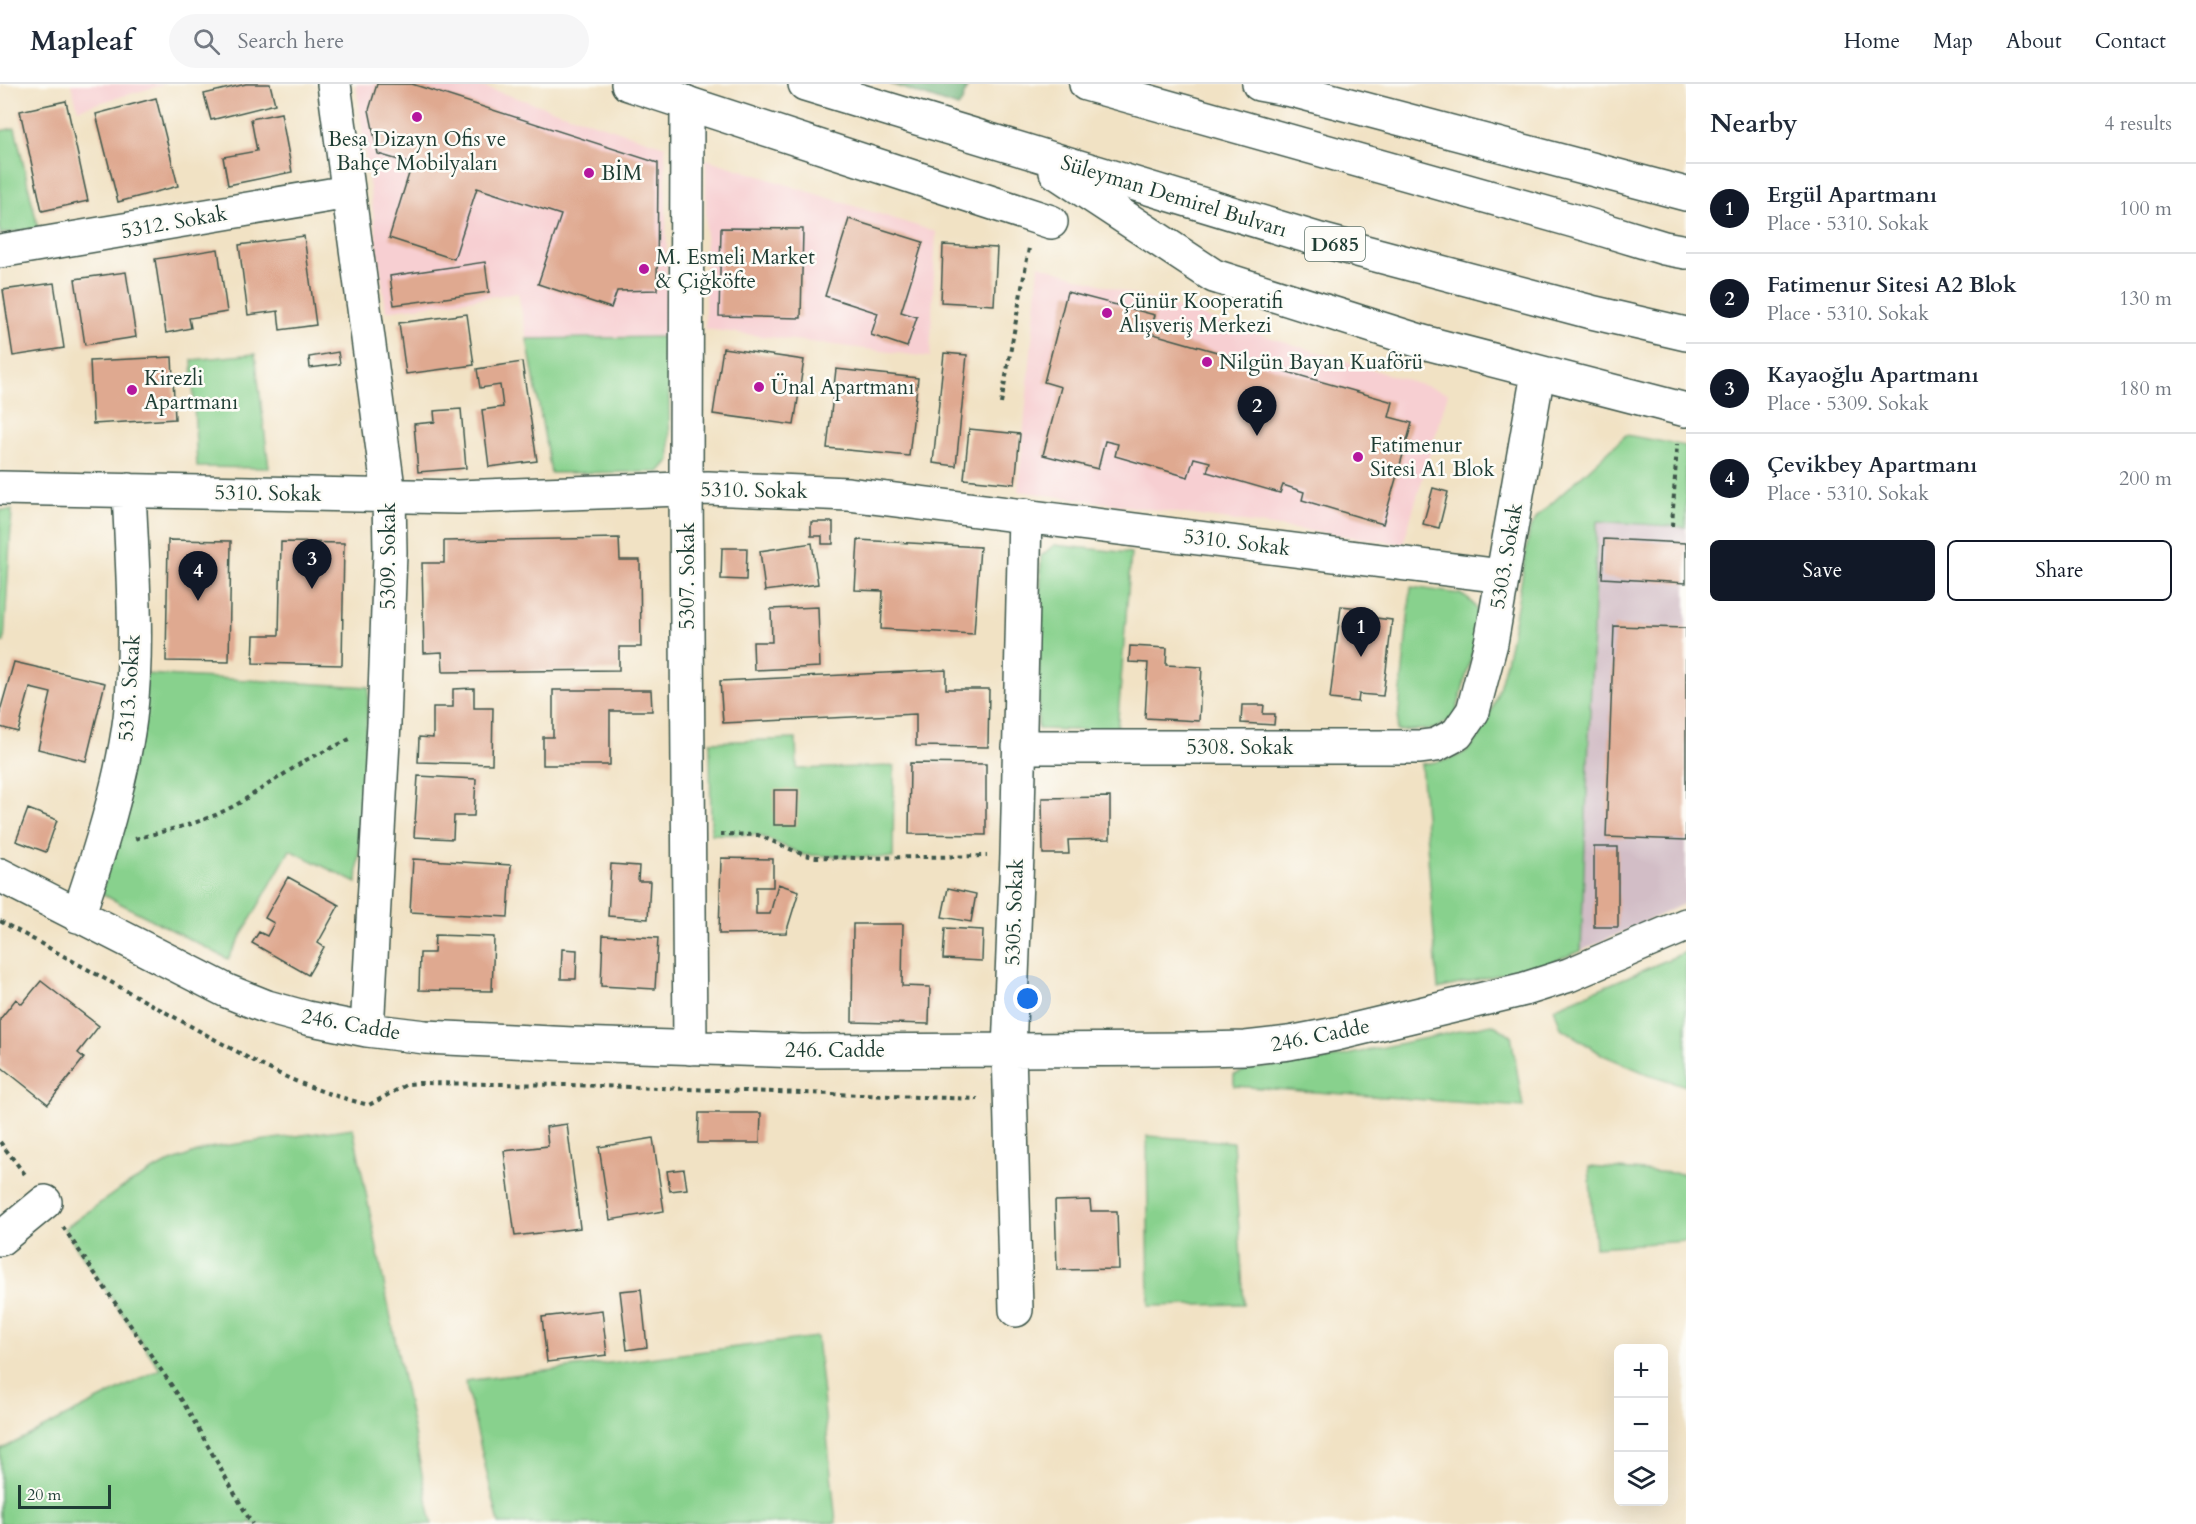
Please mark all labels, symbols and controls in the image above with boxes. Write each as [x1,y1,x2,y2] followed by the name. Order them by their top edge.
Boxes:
[169,14,589,68] search box
[30,22,133,60] text: Mapleaf
[190,25,223,58] icon: search
[238,26,344,56] text: Search here
[1844,27,1900,56] text: Home
[1933,27,1973,56] text: Map
[2006,27,2062,56] text: About
[2095,27,2166,56] text: Contact
[1710,106,1798,141] text: Nearby
[410,110,424,124] marker: Besa Dizayn Ofis ve Bahçe Mobilyaları
[2104,110,2172,137] text: 4 results
[328,125,506,178] place label: Besa Dizayn Ofis ve Bahçe Mobilyaları
[1057,148,1291,245] street label: Süleyman Demirel Bulvarı
[601,159,642,188] place label: BİM
[582,166,596,180] marker: BİM
[1767,180,1937,210] text: Ergül Apartmanı
[1724,195,1735,222] text: 1
[2119,195,2172,222] text: 100 m
[119,199,230,246] street label: 5312. Sokak
[1767,210,1929,237] text: Place · 5310. Sokak
[1305,227,1365,261] road number: D685
[656,243,815,296] place label: M. Esmeli Market & Çiğköfte
[637,262,651,276] marker: M. Esmeli Market & Çiğköfte
[1767,270,2017,300] text: Fatimenur Sitesi A2 Blok
[1724,285,1735,312] text: 2
[2119,285,2172,312] text: 130 m
[1119,287,1284,340] place label: Çünür Kooperatifi Alışveriş Merkezi
[1767,300,1929,327] text: Place · 5310. Sokak
[1100,306,1114,320] marker: Çünür Kooperatifi Alışveriş Merkezi
[1219,348,1423,377] place label: Nilgün Bayan Kuaförü
[1200,355,1214,369] marker: Nilgün Bayan Kuaförü
[1767,360,1979,390] text: Kayaoğlu Apartmanı
[144,364,238,417] place label: Kirezli Apartmanı
[771,373,914,402] place label: Ünal Apartmanı
[1724,375,1735,402] text: 3
[2119,375,2172,402] text: 180 m
[752,380,766,394] marker: Ünal Apartmanı
[125,383,139,397] marker: Kirezli Apartmanı
[1238,386,1276,436] pin: 2
[1767,390,1929,417] text: Place · 5309. Sokak
[1370,431,1495,484] place label: Fatimenur Sitesi A1 Blok
[1351,450,1365,464] marker: Fatimenur Sitesi A1 Blok
[1767,450,1977,480] text: Çevikbey Apartmanı
[1724,465,1735,492] text: 4
[2119,465,2172,492] text: 200 m
[700,475,809,506] street label: 5310. Sokak
[214,478,323,509] street label: 5310. Sokak
[1767,480,1929,507] text: Place · 5310. Sokak
[1483,500,1530,611] street label: 5303. Sokak
[374,502,403,610] street label: 5309. Sokak
[673,522,702,630] street label: 5307. Sokak
[1182,522,1293,564] street label: 5310. Sokak
[292,540,332,589] pin: 3
[1710,540,1935,601] button: Save
[1947,540,2172,601] button: Share
[178,552,218,601] pin: 4
[1342,608,1380,657] pin: 1
[111,633,148,743] street label: 5313. Sokak
[1186,733,1294,762] street label: 5308. Sokak
[998,857,1031,966] street label: 5305. Sokak
[1013,984,1042,1013] your location
[299,1002,403,1047] street label: 246. Cadde
[1268,1012,1372,1059] street label: 246. Cadde
[785,1036,885,1065] street label: 246. Cadde
[1614,1344,1668,1506] map controls
[1614,1344,1668,1398] button: +
[1614,1398,1668,1452] button: −
[1614,1452,1668,1506] button: layers
[18,1482,111,1510] scale bar
[27,1484,61,1506] text: 20 m

